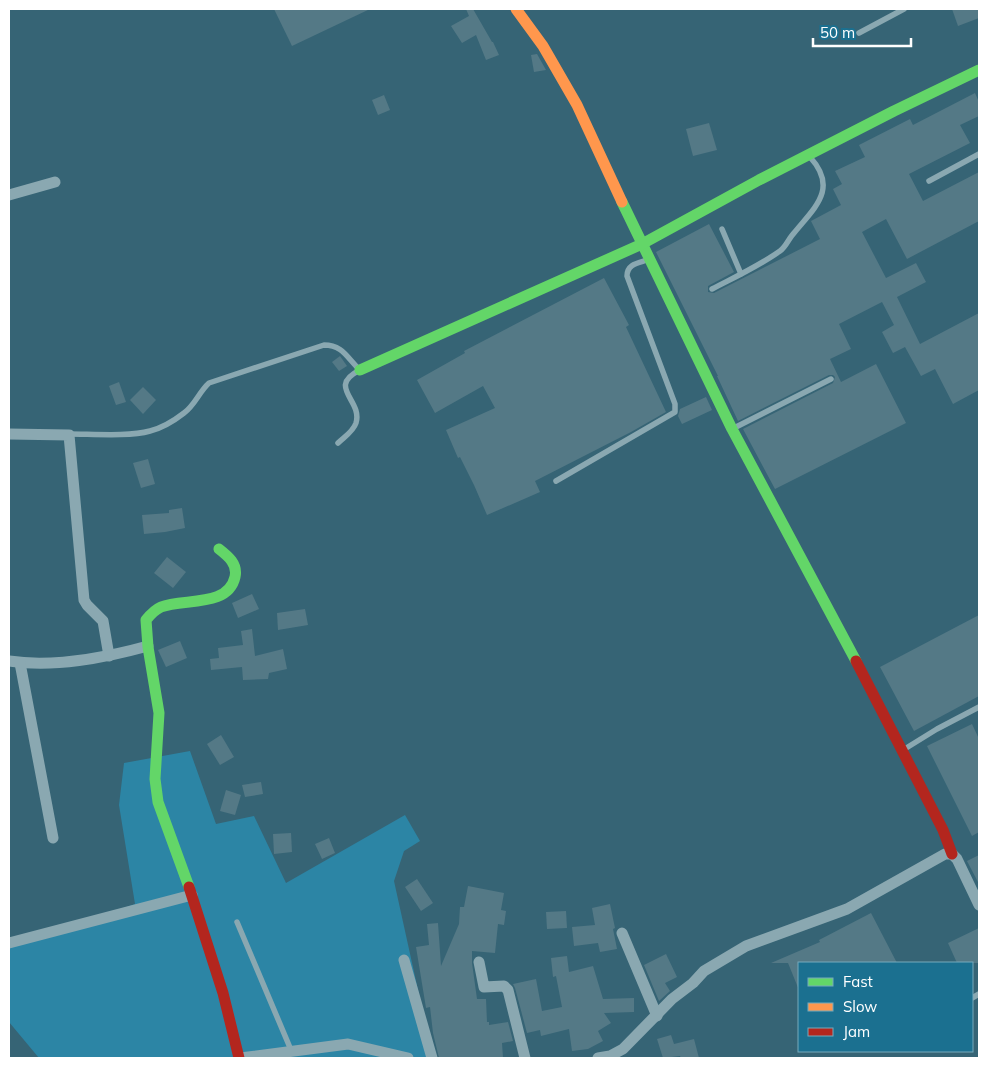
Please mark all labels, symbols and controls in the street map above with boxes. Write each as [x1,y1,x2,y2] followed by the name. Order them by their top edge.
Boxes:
[813,15,910,47] scale bar
[820,23,855,42] text: 50 m
[798,962,973,1052] legend
[843,972,873,991] text: Fast
[843,997,877,1016] text: Slow
[843,1022,870,1041] text: Jam

